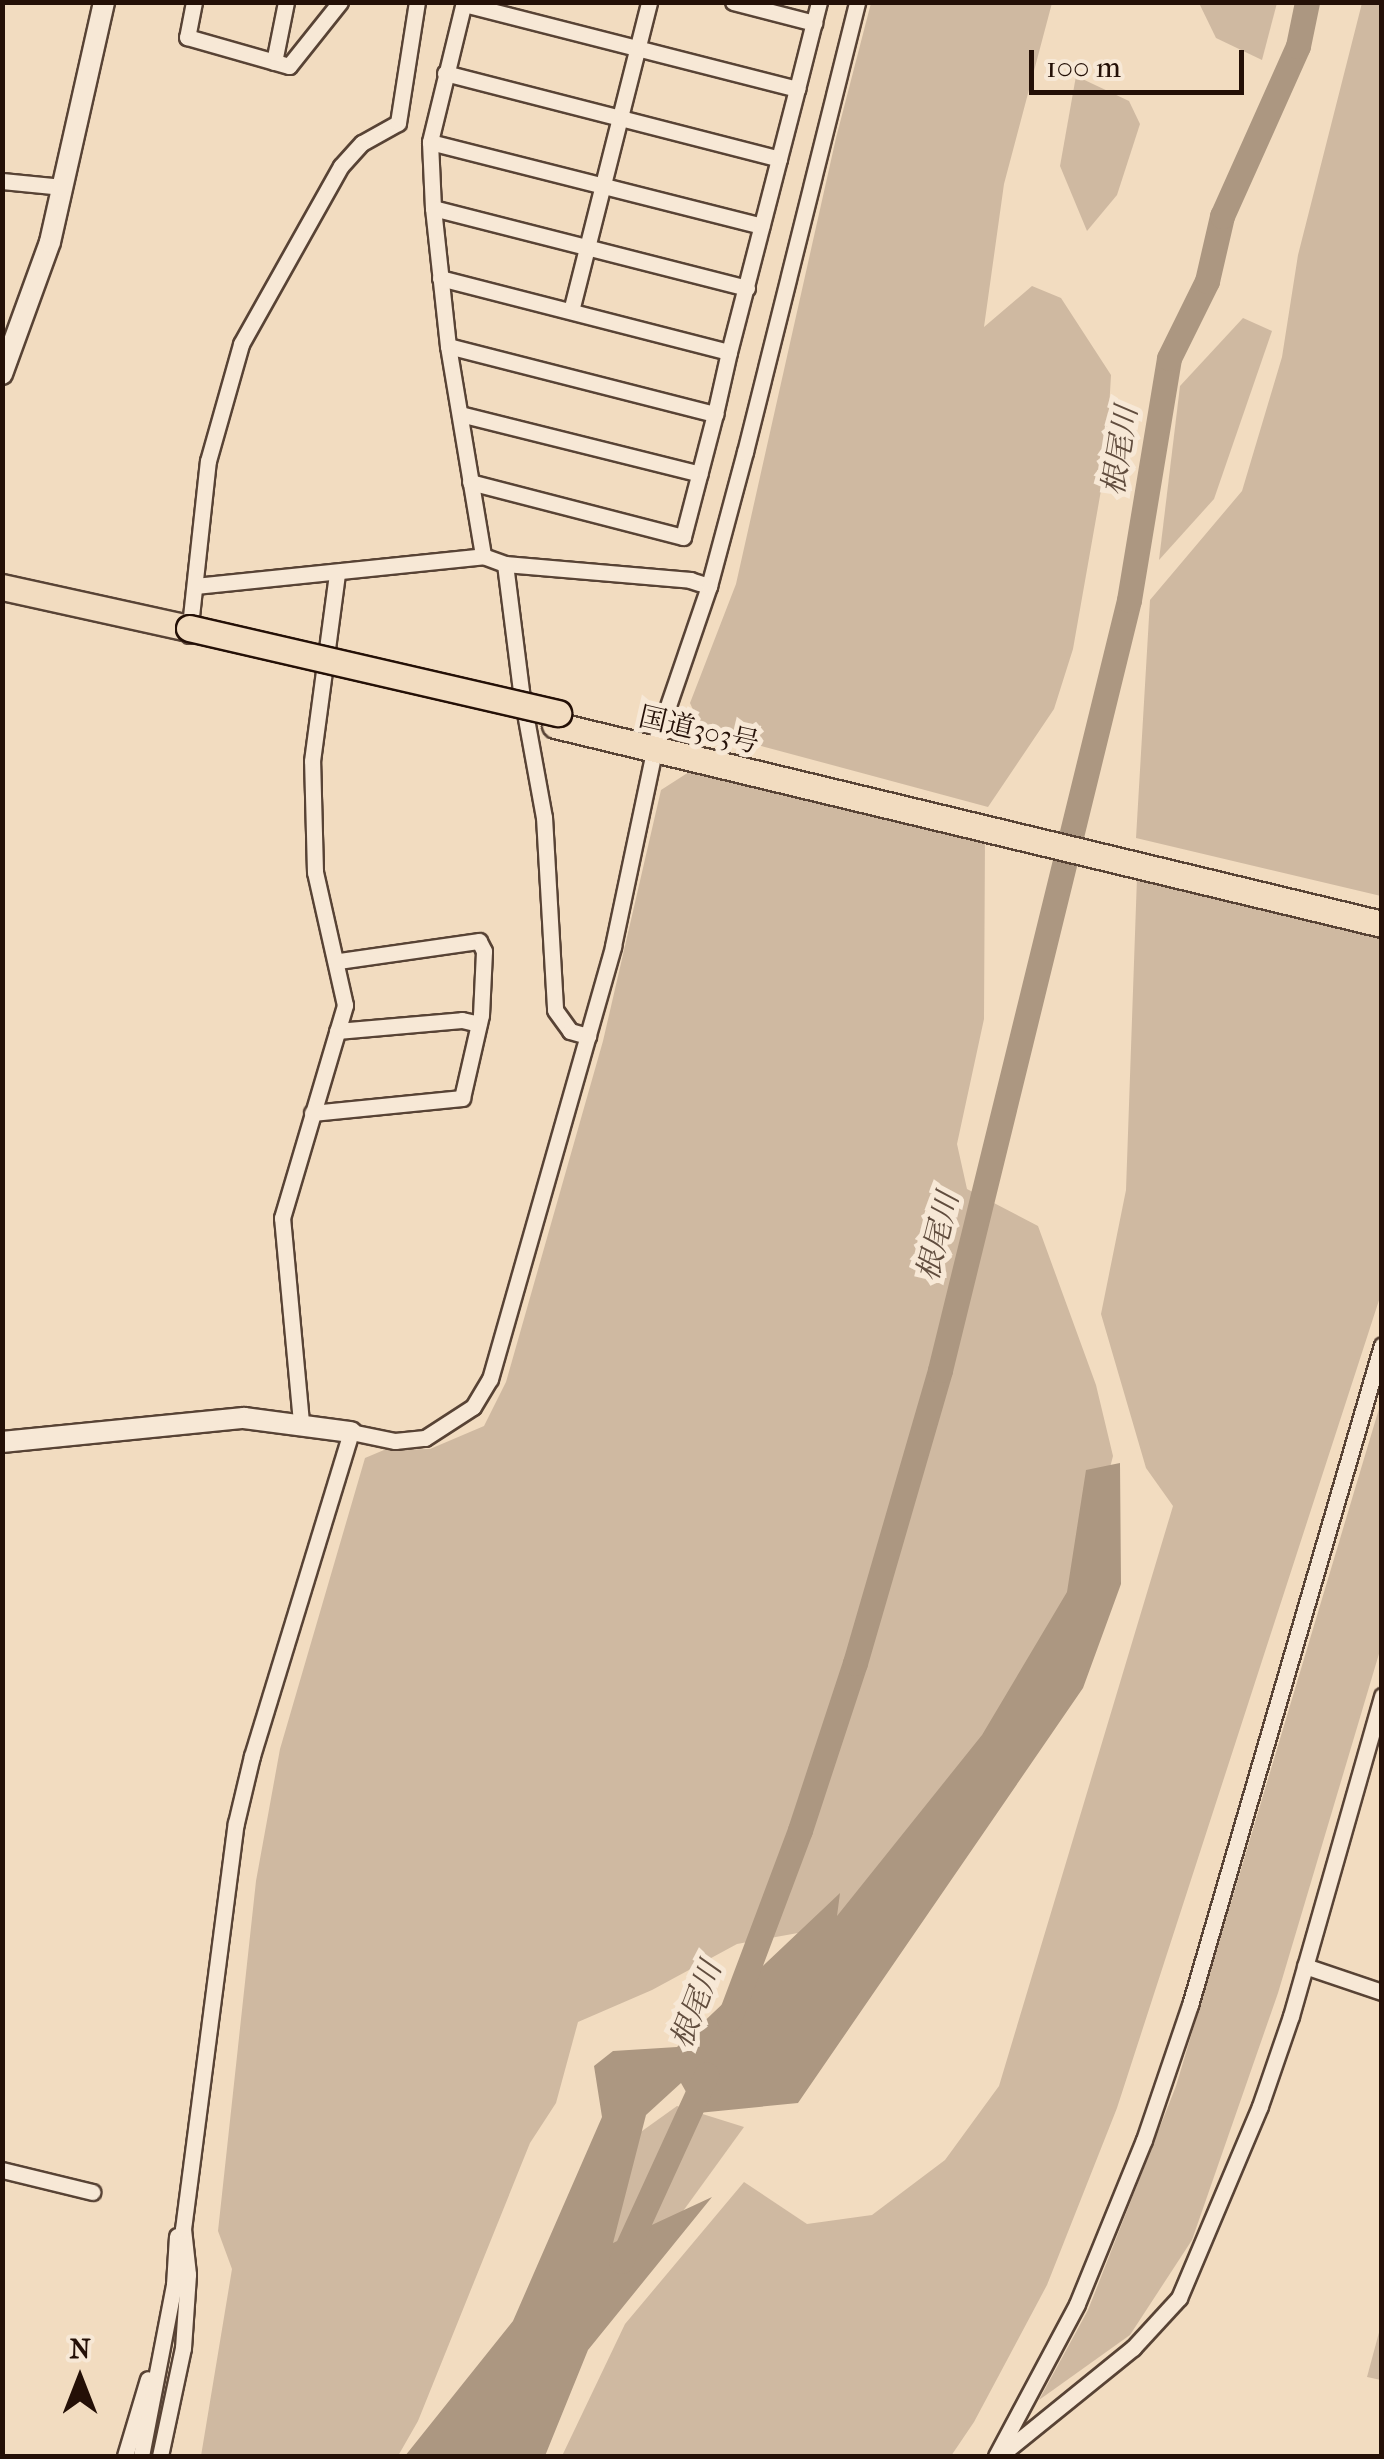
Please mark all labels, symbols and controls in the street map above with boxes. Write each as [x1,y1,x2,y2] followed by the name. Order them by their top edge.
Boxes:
[1034,30,1249,92] scale bar
[1046,50,1121,85] text: 100 m
[1096,404,1146,498] water label: 根尾川
[636,700,762,760] street label: 国道303号
[911,1189,967,1285] water label: 根尾川
[664,1957,730,2053] water label: 根尾川
[30,2329,130,2429] north arrow
[69,2332,91,2365] text: N

